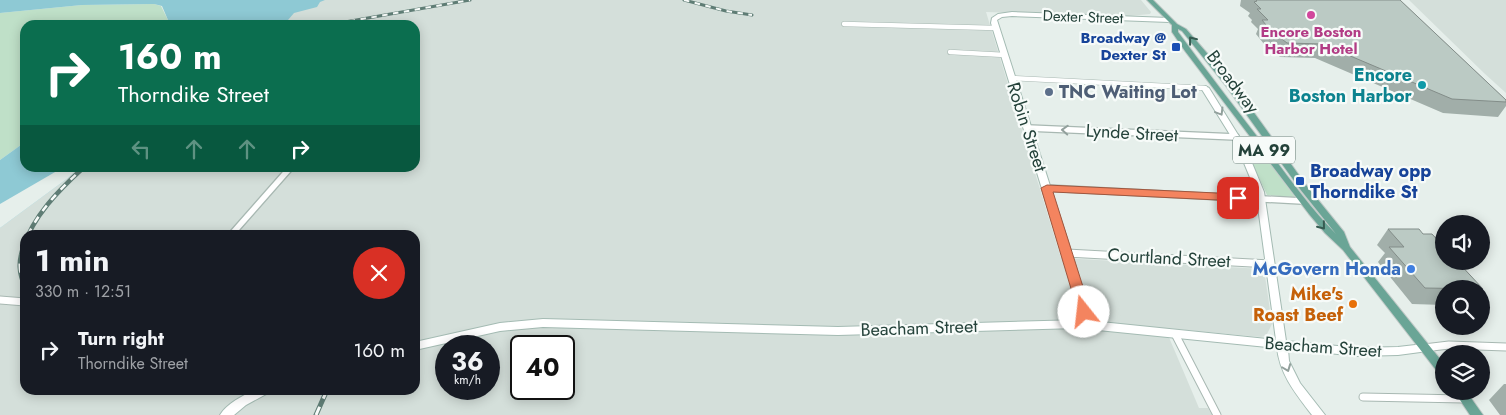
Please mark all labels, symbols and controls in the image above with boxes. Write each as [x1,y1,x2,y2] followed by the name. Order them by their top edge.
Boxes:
[1042,5,1124,29] street label: Dexter Street
[1305,9,1317,21] marker: Encore Boston Harbor Hotel
[1261,21,1361,60] place label: Encore Boston Harbor Hotel
[1081,27,1166,66] place label: Broadway @ Dexter St
[118,32,222,82] text: 160 m
[1189,37,1197,46] one-way arrow
[35,40,100,105] icon: right
[1170,41,1182,53] marker: Broadway @ Dexter St
[1201,45,1266,119] street label: Broadway
[1289,62,1413,109] place label: Encore Boston Harbor
[118,78,269,110] text: Thorndike Street
[1000,79,1054,176] street label: Robin Street
[1059,79,1197,105] place label: TNC Waiting Lot
[1416,79,1428,91] marker: Encore Boston Harbor
[1043,86,1055,98] marker: TNC Waiting Lot
[1214,107,1224,116] one-way arrow
[1085,118,1180,148] street label: Lynde Street
[1060,124,1068,135] one-way arrow
[127,135,155,163] icon: left
[180,135,208,163] icon: ahead
[233,135,261,163] icon: ahead
[286,135,314,163] icon: right
[1233,136,1295,164] road number: MA 99
[1310,158,1431,205] place label: Broadway opp Thorndike St
[1294,175,1306,187] marker: Broadway opp Thorndike St
[1217,177,1259,219] pin
[1224,184,1252,212] icon: arrive
[1435,215,1490,400] map controls
[1435,215,1490,270] button: sound
[1317,220,1325,229] one-way arrow
[35,239,109,282] text: 1 min
[1107,242,1232,274] street label: Courtland Street
[353,247,405,299] button: close
[1252,256,1401,282] place label: McGovern Honda
[1405,263,1417,275] marker: McGovern Honda
[35,280,131,303] text: 330 m · 12:51
[1435,280,1490,335] button: search
[1253,281,1344,328] place label: Mike's Roast Beef
[1057,285,1109,337] position arrow
[1347,298,1359,310] marker: Mike's Roast Beef
[860,313,979,343] street label: Beacham Street
[78,325,164,352] text: Turn right
[1264,330,1383,364] street label: Beacham Street
[510,335,575,400] speed limit sign: 40
[35,336,63,364] icon: right
[354,337,405,364] text: 160 m
[451,343,484,379] text: 36
[1435,345,1490,400] button: layers
[78,352,188,375] text: Thorndike Street
[1280,363,1291,372] one-way arrow
[454,371,481,389] text: km/h

